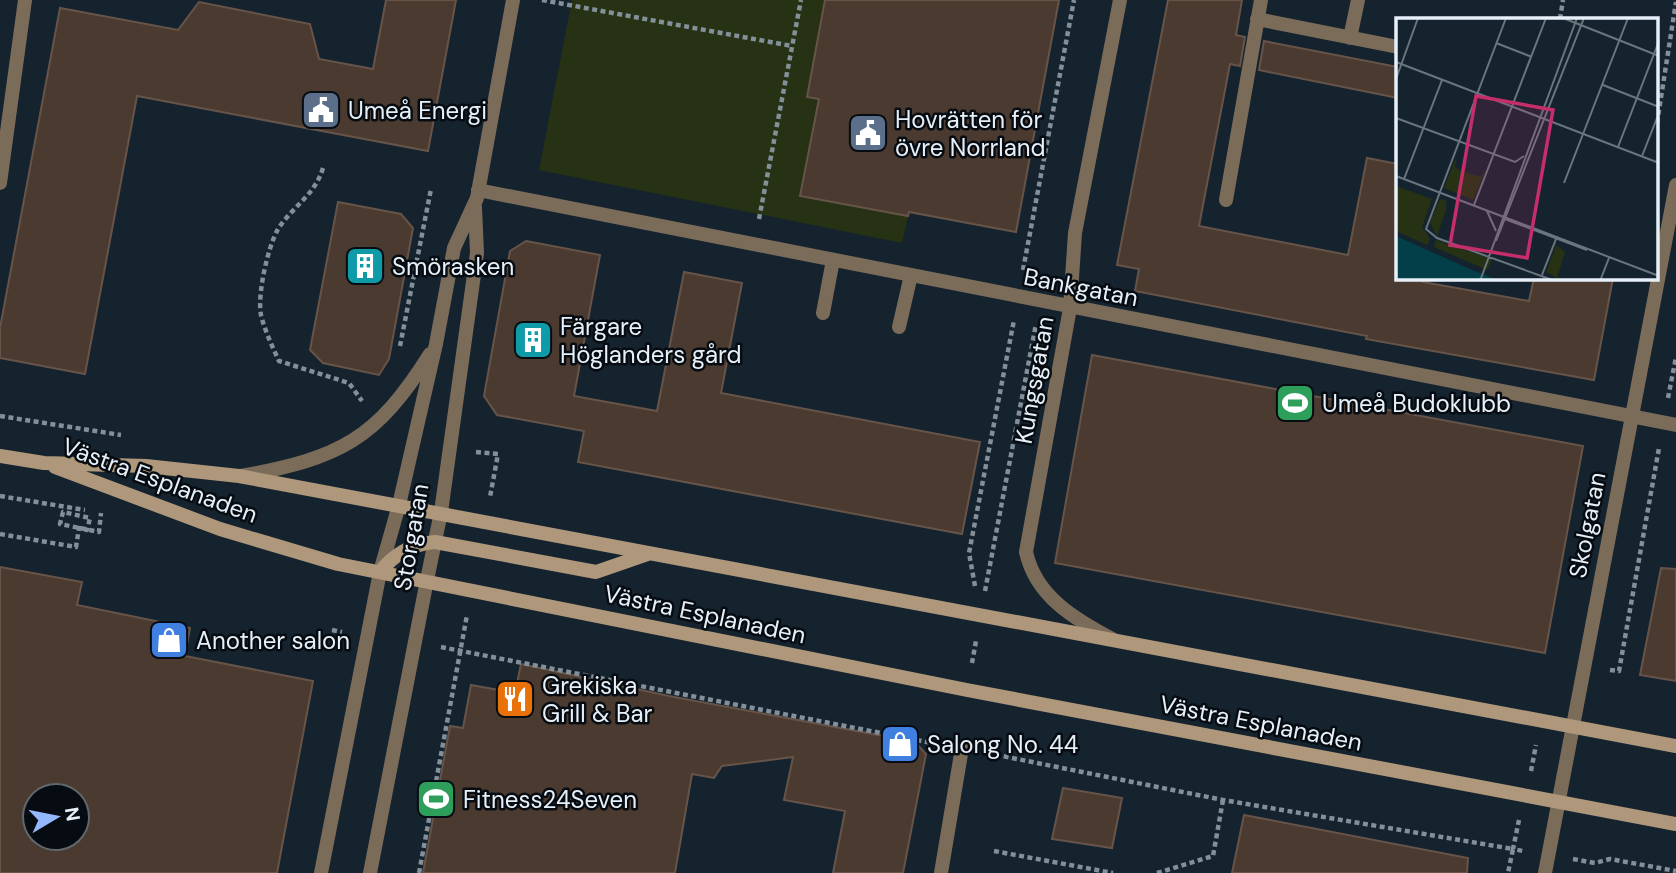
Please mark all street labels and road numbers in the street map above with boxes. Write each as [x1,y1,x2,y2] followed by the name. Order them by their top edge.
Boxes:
[1021,261,1141,313] street label: Bankgatan
[1008,314,1060,446] street label: Kungsgatan
[58,430,262,530] street label: Västra Esplanaden
[1562,469,1612,581] street label: Skolgatan
[386,481,436,593] street label: Storgatan
[601,577,809,651] street label: Västra Esplanaden
[1157,688,1365,758] street label: Västra Esplanaden

